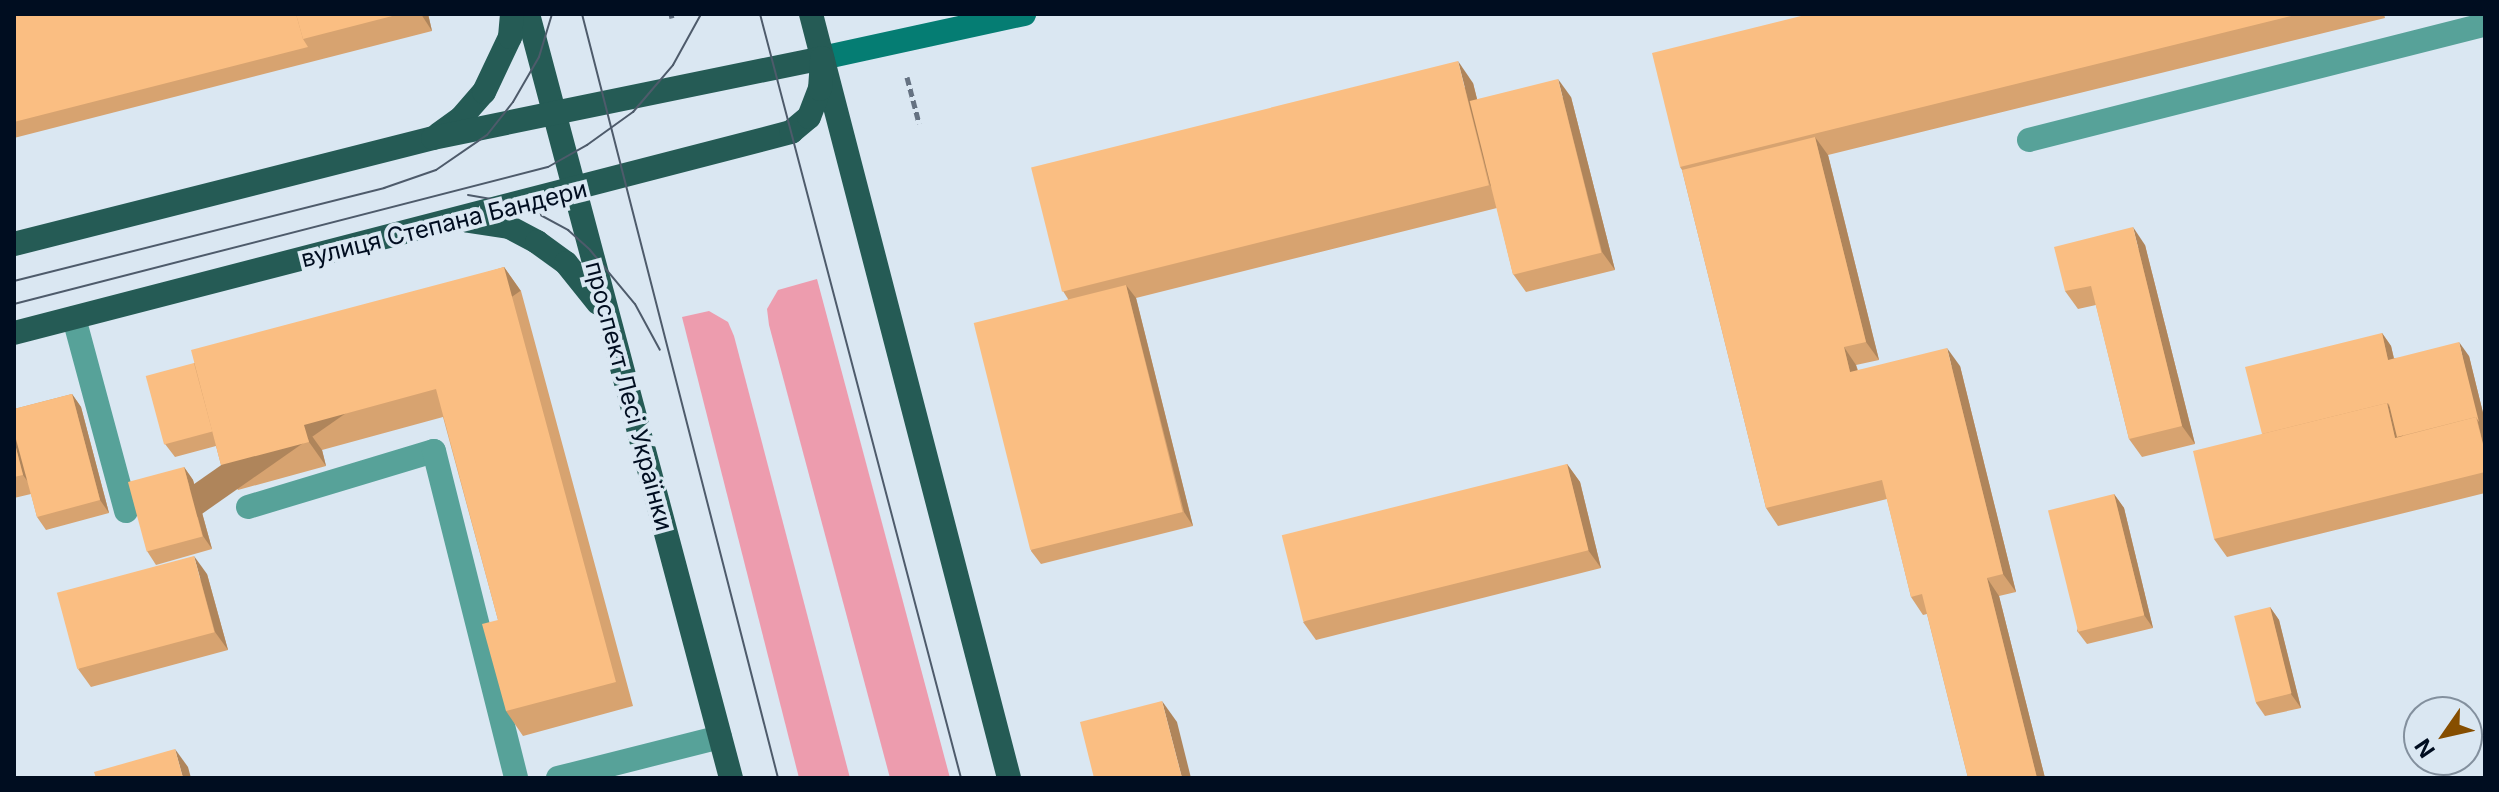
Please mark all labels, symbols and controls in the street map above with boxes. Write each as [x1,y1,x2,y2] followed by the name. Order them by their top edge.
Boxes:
[298,174,590,274] street label: вулиця Степана Бандери
[579,258,679,534] street label: проспект Лесі Українки
[2403,696,2483,776] north arrow
[2409,734,2440,763] text: N

